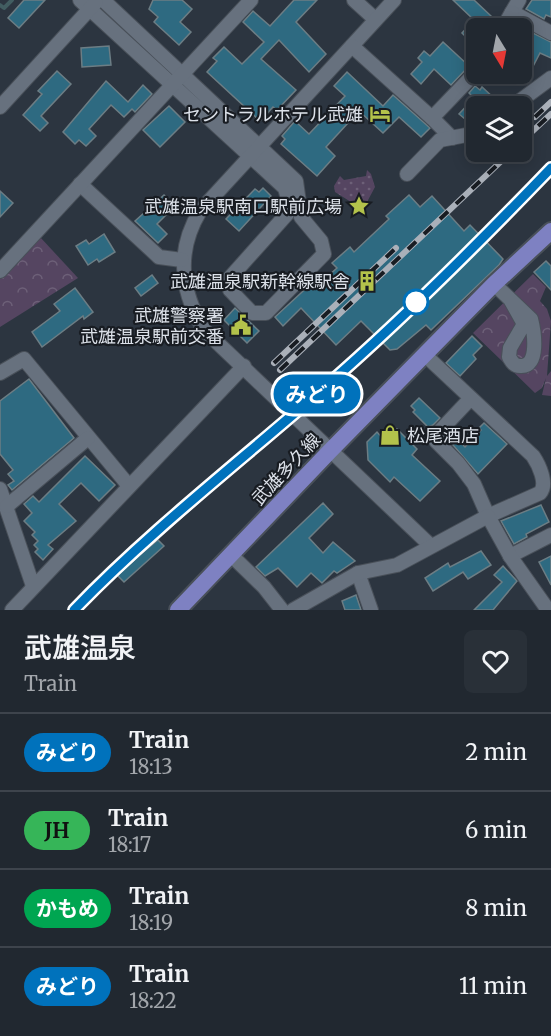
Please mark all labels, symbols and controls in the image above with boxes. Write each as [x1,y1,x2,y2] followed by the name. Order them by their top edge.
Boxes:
[466,18,532,84] north arrow
[466,18,532,162] map controls
[466,96,532,162] button: layers
[368,102,392,126] hotel icon: セントラルホテル武雄
[183,103,363,126] place label: セントラルホテル武雄
[347,194,371,218] place icon: 武雄温泉駅南口駅前広場
[144,195,342,218] place label: 武雄温泉駅南口駅前広場
[355,269,379,293] building icon: 武雄温泉駅新幹線駅舎
[170,270,350,293] place label: 武雄温泉駅新幹線駅舎
[403,289,429,315] unlabelled marker
[80,304,224,348] place label: 武雄警察署 武雄温泉駅前交番
[229,313,253,337] public building icon: 武雄警察署 武雄温泉駅前交番
[282,374,352,414] line badge: みどり
[286,381,349,408] text: みどり
[378,423,402,447] shop icon: 松尾酒店
[407,424,479,447] place label: 松尾酒店
[247,428,325,510] street label: 武雄多久線
[24,630,136,666] text: 武雄温泉
[464,630,527,693] button: heart
[24,671,77,696] text: Train
[129,726,189,754] text: Train
[465,738,527,766] text: 2 min
[36,739,99,766] text: みどり
[129,754,173,779] text: 18:13
[108,804,168,832] text: Train
[465,816,527,844] text: 6 min
[44,817,70,844] text: JH
[108,832,151,857] text: 18:17
[129,882,189,910] text: Train
[465,894,527,922] text: 8 min
[36,895,99,922] text: かもめ
[129,910,173,935] text: 18:19
[129,960,189,988] text: Train
[459,972,527,1000] text: 11 min
[36,973,99,1000] text: みどり
[129,988,177,1013] text: 18:22

